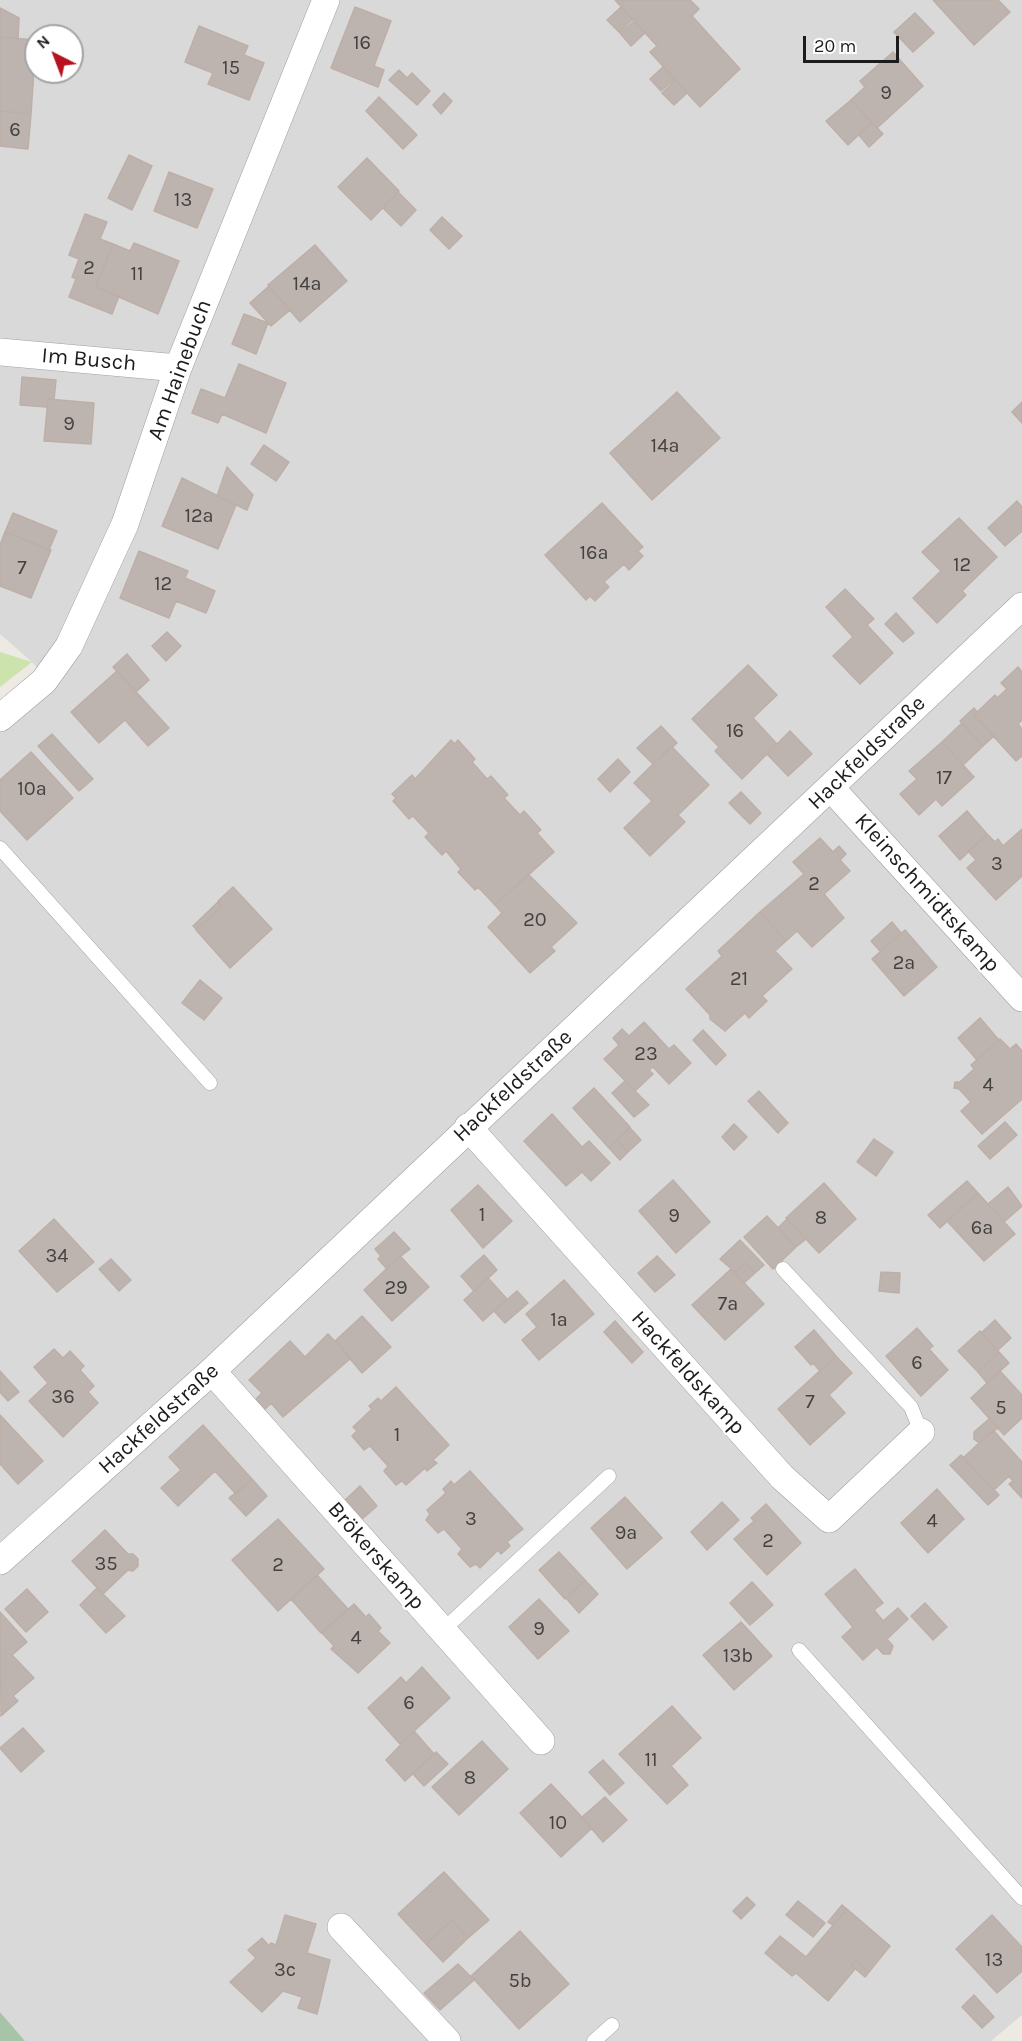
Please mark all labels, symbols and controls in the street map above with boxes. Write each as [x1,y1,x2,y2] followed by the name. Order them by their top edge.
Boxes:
[24,24,84,84] north arrow
[806,24,902,62] scale bar
[32,31,54,53] text: N
[353,31,371,55] house number: 16
[814,35,856,57] text: 20 m
[222,56,240,80] house number: 15
[880,81,892,105] house number: 9
[9,118,21,142] house number: 6
[174,188,192,212] house number: 13
[83,256,95,280] house number: 2
[130,262,144,286] house number: 11
[293,272,321,296] house number: 14a
[142,296,218,444] street label: Am Hainebuch
[40,343,138,377] street label: Im Busch
[63,412,75,436] house number: 9
[651,434,679,458] house number: 14a
[184,504,214,528] house number: 12a
[579,541,609,565] house number: 16a
[953,553,971,577] house number: 12
[17,556,27,580] house number: 7
[154,572,172,596] house number: 12
[803,690,931,816] street label: Hackfeldstraße
[726,719,744,743] house number: 16
[936,766,952,790] house number: 17
[17,777,47,801] house number: 10a
[849,808,1005,978] street label: Kleinschmidtskamp
[991,852,1003,876] house number: 3
[808,872,820,896] house number: 2
[523,908,547,932] house number: 20
[893,951,915,975] house number: 2a
[730,967,748,991] house number: 21
[448,1024,578,1148] street label: Hackfeldstraße
[634,1042,658,1066] house number: 23
[982,1073,994,1097] house number: 4
[479,1203,485,1227] house number: 1
[668,1204,680,1228] house number: 9
[815,1206,827,1230] house number: 8
[971,1216,993,1240] house number: 6a
[46,1244,68,1268] house number: 34
[384,1276,408,1300] house number: 29
[718,1292,738,1316] house number: 7a
[625,1306,751,1440] street label: Hackfeldskamp
[550,1308,568,1332] house number: 1a
[911,1351,923,1375] house number: 6
[93,1358,225,1480] street label: Hackfeldstraße
[51,1385,75,1409] house number: 36
[805,1390,815,1414] house number: 7
[995,1396,1007,1420] house number: 5
[394,1423,400,1447] house number: 1
[322,1496,430,1616] street label: Brökerskamp
[465,1507,477,1531] house number: 3
[926,1509,938,1533] house number: 4
[615,1521,637,1545] house number: 9a
[762,1529,774,1553] house number: 2
[94,1552,118,1576] house number: 35
[272,1553,284,1577] house number: 2
[533,1617,545,1641] house number: 9
[350,1626,362,1650] house number: 4
[723,1644,753,1668] house number: 13b
[403,1691,415,1715] house number: 6
[644,1748,658,1772] house number: 11
[464,1766,476,1790] house number: 8
[549,1811,567,1835] house number: 10
[985,1948,1003,1972] house number: 13
[274,1958,296,1982] house number: 3c
[508,1969,532,1993] house number: 5b

